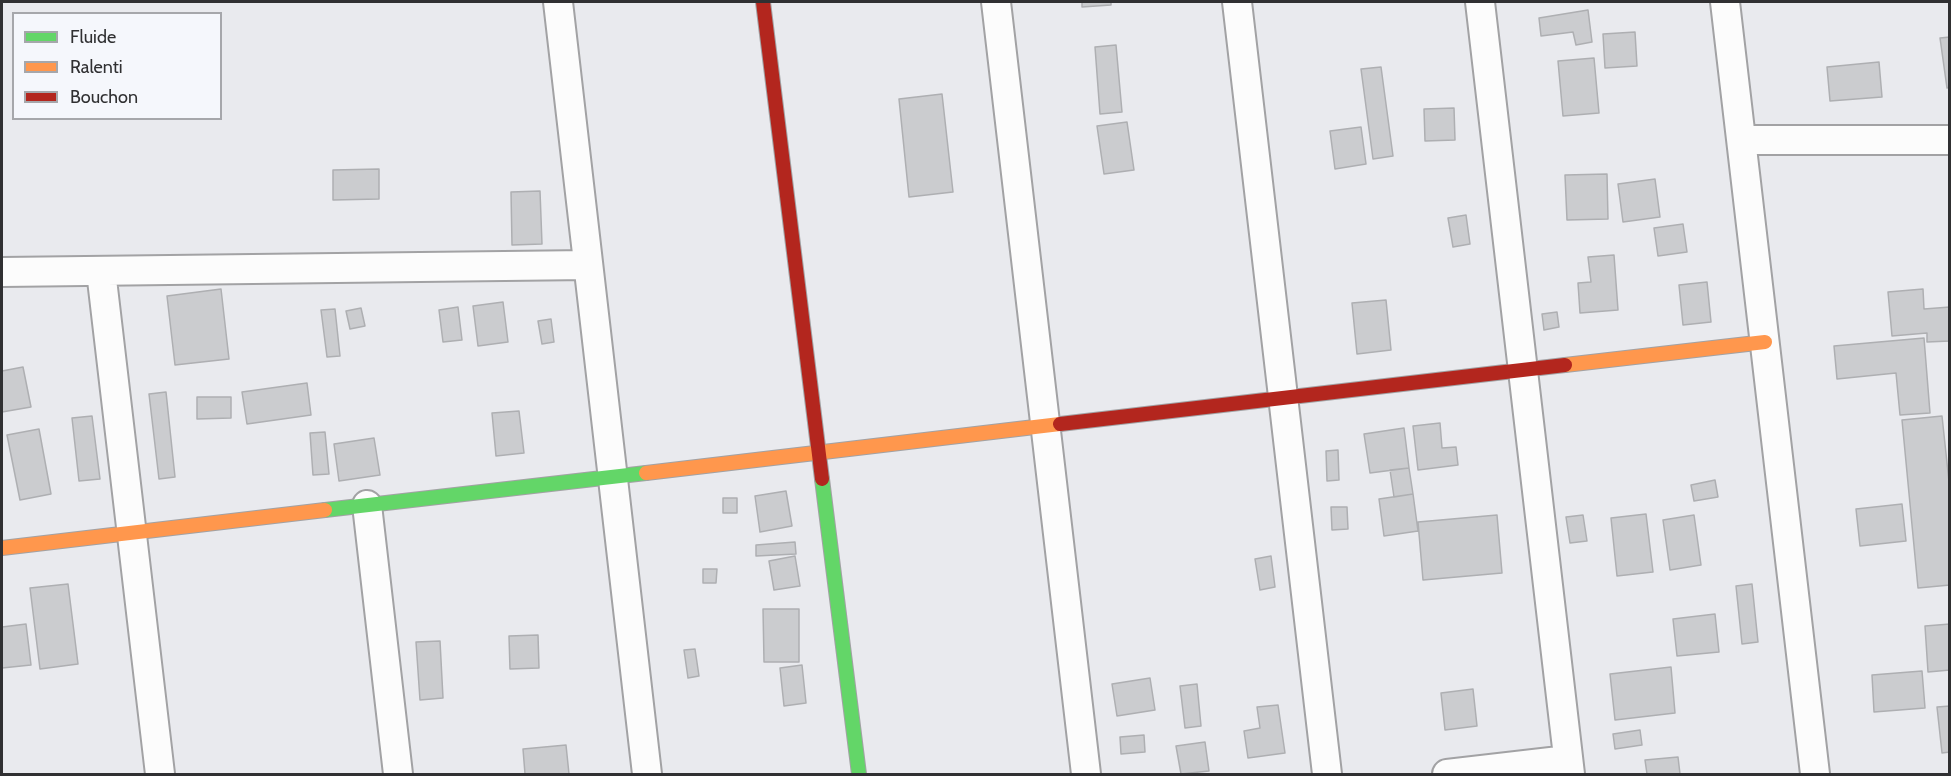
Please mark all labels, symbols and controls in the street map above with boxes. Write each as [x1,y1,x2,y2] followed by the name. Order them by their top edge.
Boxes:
[12,12,222,120] legend
[70,26,116,48] text: Fluide
[70,56,123,78] text: Ralenti
[70,86,138,108] text: Bouchon

